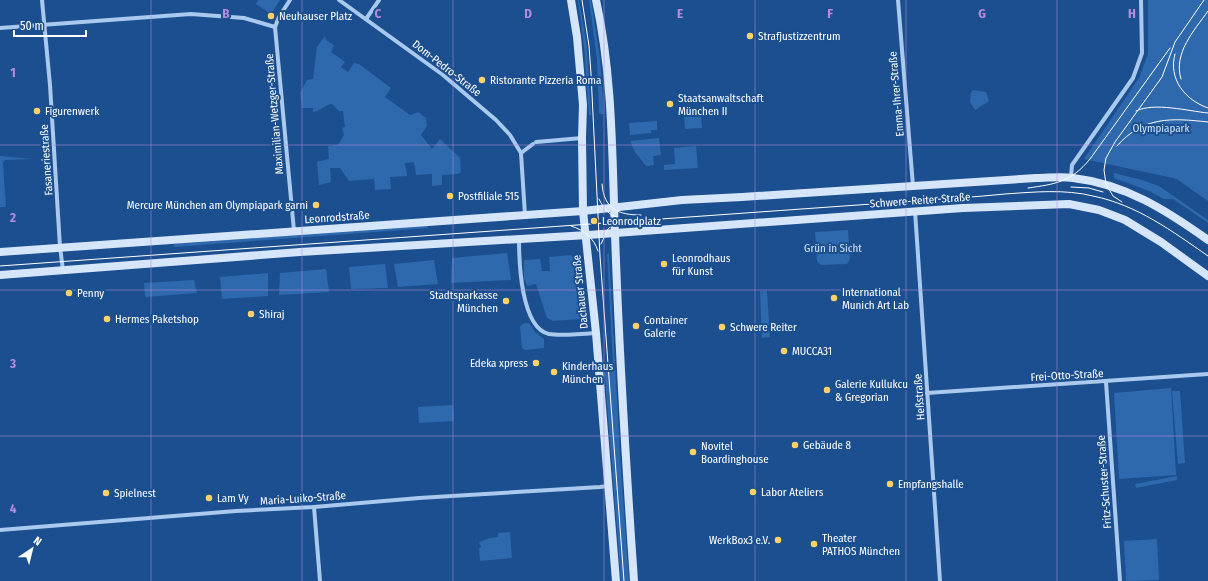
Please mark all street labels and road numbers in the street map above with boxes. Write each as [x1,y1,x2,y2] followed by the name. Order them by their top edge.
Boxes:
[410,38,484,99] street label: Dom-Pedro-Straße
[886,51,907,137] street label: Emma-Ihrer-Straße
[263,53,286,175] street label: Maximilian-Wetzger-Straße
[38,124,55,196] street label: Fasaneriestraße
[869,190,971,211] street label: Schwere-Reiter-Straße
[304,209,370,226] street label: Leonrodstraße
[570,254,591,330] street label: Dachauer Straße
[1030,367,1104,384] street label: Frei-Otto-Straße
[911,373,928,421] street label: Heßstraße
[1095,435,1114,529] street label: Fritz-Schuster-Straße
[260,489,346,508] street label: Maria-Luiko-Straße

